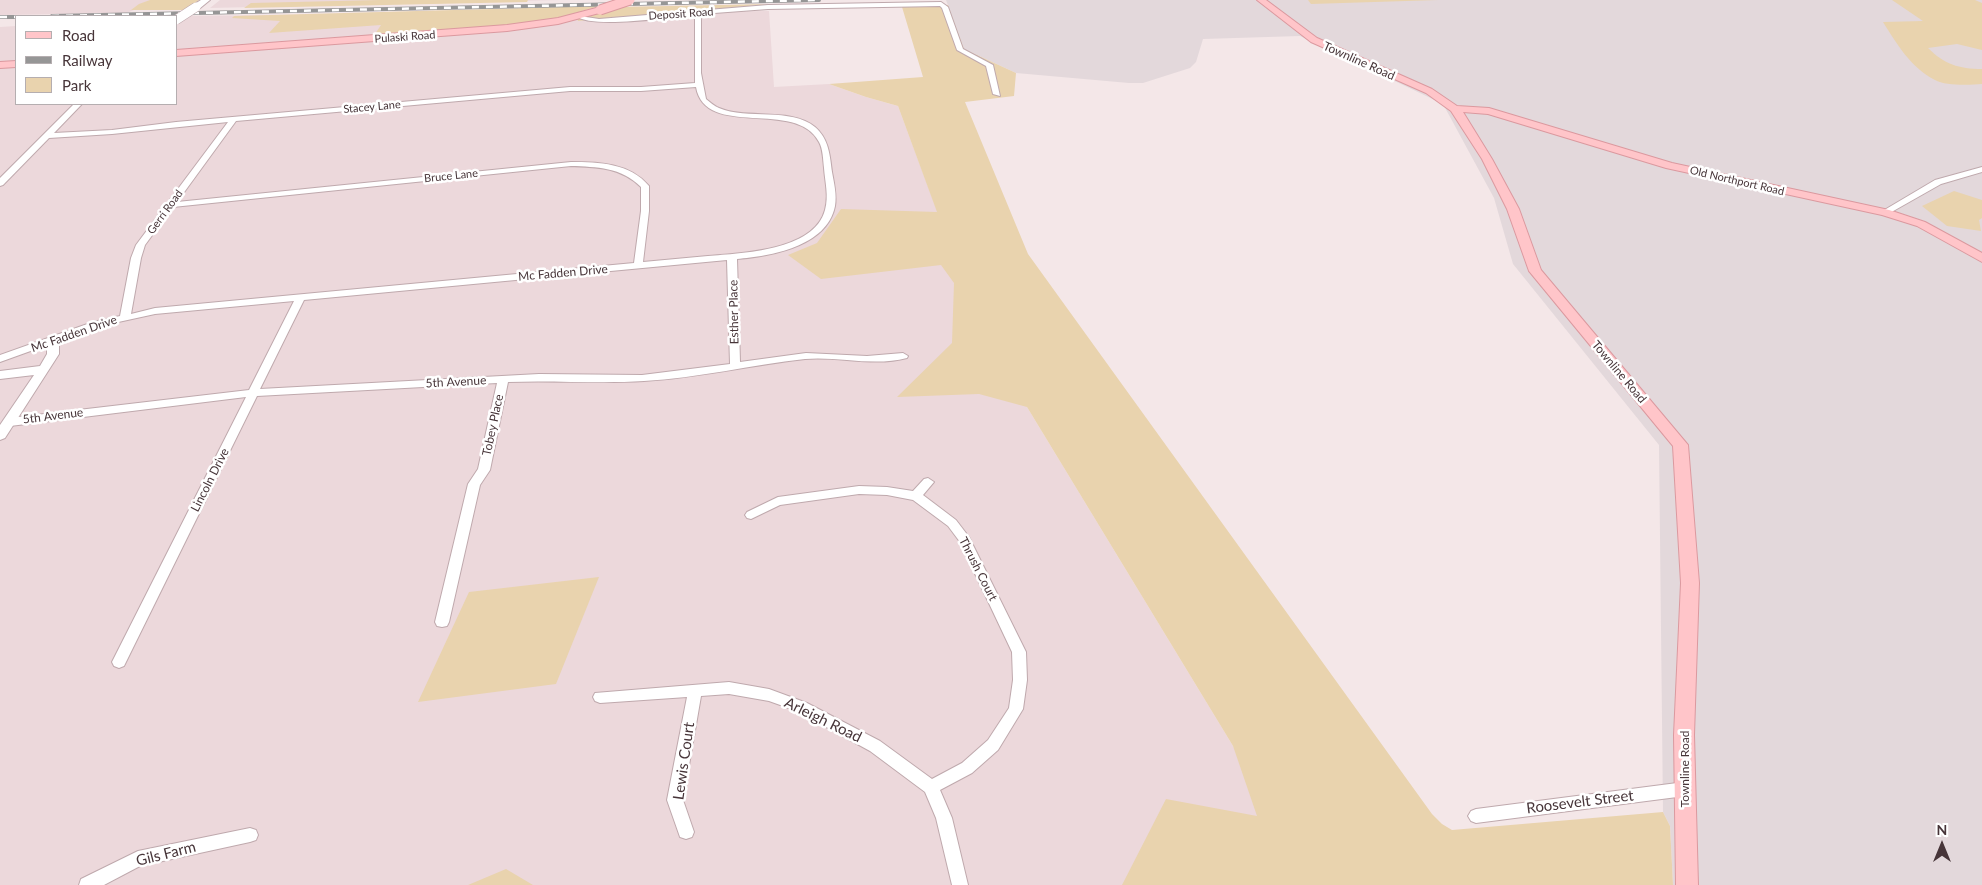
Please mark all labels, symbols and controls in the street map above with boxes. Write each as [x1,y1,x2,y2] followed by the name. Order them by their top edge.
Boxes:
[648,5,714,23] street label: Deposit Road
[15,15,178,105] legend
[62,26,95,44] text: Road
[374,28,436,46] street label: Pulaski Road
[1321,39,1397,83] street label: Townline Road
[62,51,113,69] text: Railway
[62,76,91,94] text: Park
[343,98,401,116] street label: Stacey Lane
[1689,164,1785,198] street label: Old Northport Road
[423,167,479,185] street label: Bruce Lane
[144,187,186,237] street label: Gerri Road
[518,262,608,284] street label: Mc Fadden Drive
[726,280,742,344] street label: Esther Place
[29,313,119,355] street label: Mc Fadden Drive
[1589,338,1649,406] street label: Townline Road
[425,373,487,391] street label: 5th Avenue
[479,393,507,457] street label: Tobey Place
[22,405,84,427] street label: 5th Avenue
[188,446,232,514] street label: Lincoln Drive
[956,535,1000,603] street label: Thrush Court
[781,694,865,746] street label: Arleigh Road
[670,721,698,801] street label: Lewis Court
[1678,731,1692,807] street label: Townline Road
[1525,786,1635,818] street label: Roosevelt Street
[1917,820,1967,870] north arrow
[1937,821,1947,838] text: N
[134,838,198,870] street label: Gils Farm

